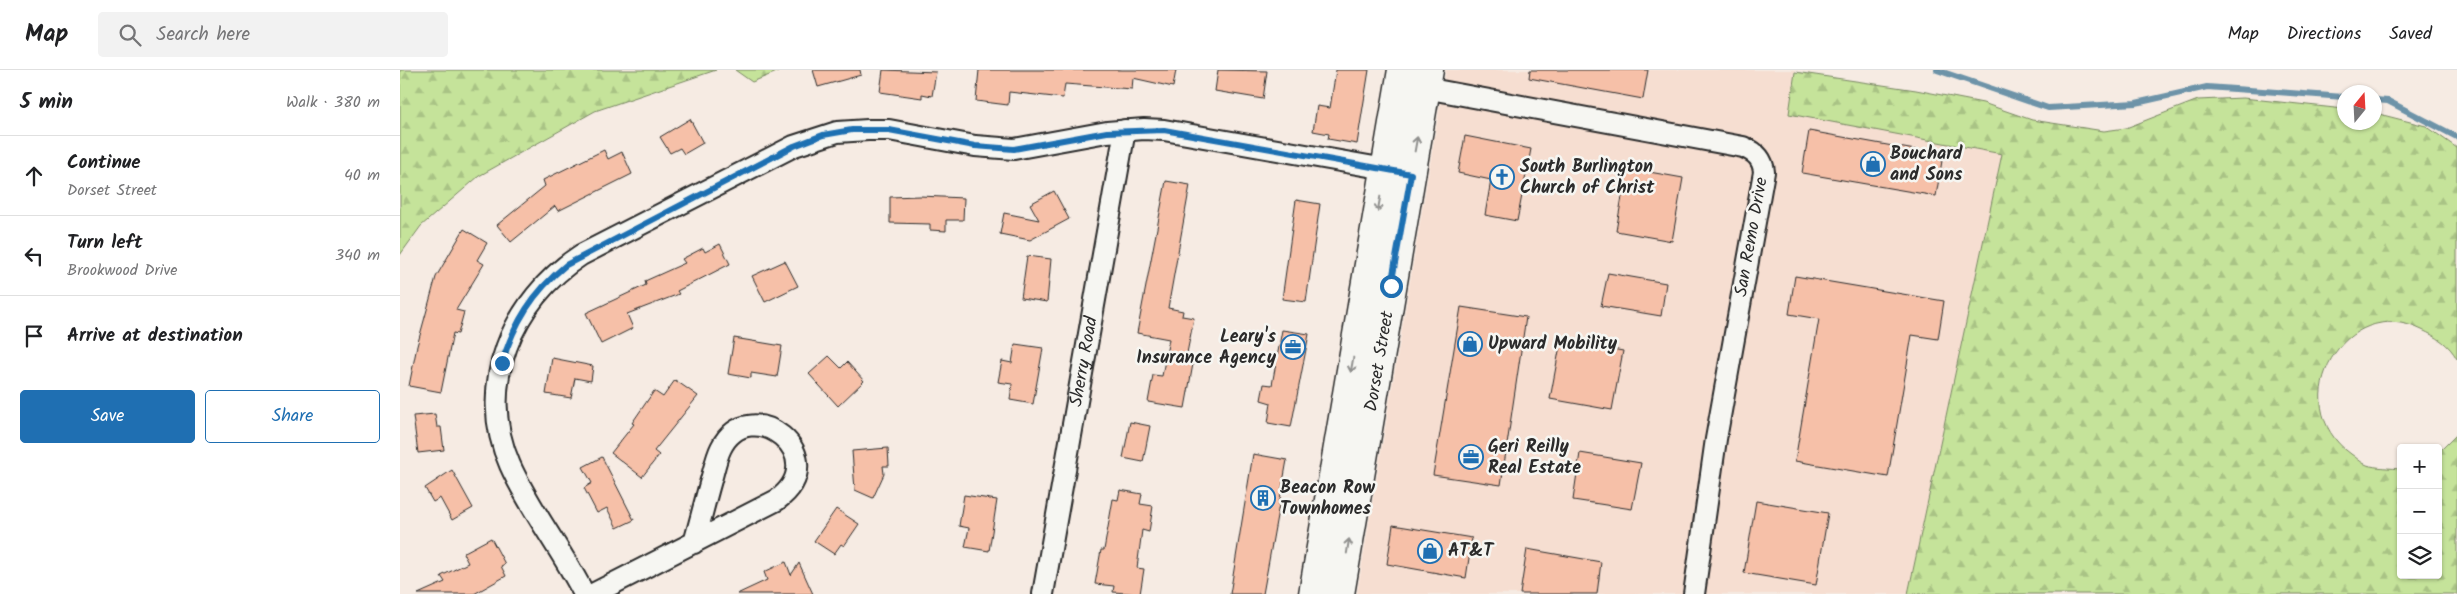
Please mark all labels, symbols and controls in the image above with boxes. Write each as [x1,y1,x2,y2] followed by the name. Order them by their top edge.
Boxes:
[98,12,448,57] search box
[25,15,68,54] text: Map
[156,20,250,50] text: Search here
[2227,20,2259,49] text: Map
[2287,20,2361,49] text: Directions
[2389,20,2432,49] text: Saved
[116,21,144,49] icon: search
[2337,85,2382,130] north arrow
[20,86,73,119] text: 5 min
[286,90,380,115] text: Walk · 380 m
[1412,137,1422,153] one-way arrow
[1890,140,1963,190] place label: Bouchard and Sons
[67,148,140,178] text: Continue
[1860,151,1886,177] shop icon: Bouchard and Sons
[1520,153,1655,203] place label: South Burlington Church of Christ
[20,162,48,190] icon: ahead
[344,163,380,188] text: 40 m
[1489,164,1515,190] church icon: South Burlington Church of Christ
[1727,175,1777,299] street label: San Remo Drive
[67,178,157,203] text: Dorset Street
[1373,196,1383,212] one-way arrow
[67,228,142,258] text: Turn left
[20,242,48,270] icon: left
[335,243,380,268] text: 340 m
[67,258,178,283] text: Brookwood Drive
[1380,275,1403,298] route start
[1357,308,1402,414] street label: Dorset Street
[1062,313,1106,409] street label: Sherry Road
[67,321,243,351] text: Arrive at destination
[20,322,48,350] icon: arrive
[1136,323,1277,373] place label: Leary's Insurance Agency
[1488,330,1618,359] place label: Upward Mobility
[1457,331,1483,357] shop icon: Upward Mobility
[1280,334,1306,360] office icon: Leary's Insurance Agency
[491,352,514,375] route end
[1346,356,1356,372] one-way arrow
[20,390,195,443] button: Save
[205,390,380,443] button: Share
[1488,433,1581,483] place label: Geri Reilly Real Estate
[1458,444,1484,470] office icon: Geri Reilly Real Estate
[2397,444,2442,579] map controls
[2397,444,2442,489] button: +
[1280,474,1375,524] place label: Beacon Row Townhomes
[1250,485,1276,511] building icon: Beacon Row Townhomes
[2397,489,2442,534] button: −
[2397,534,2442,579] button: layers
[1448,537,1495,566] place label: AT&T
[1343,538,1353,554] one-way arrow
[1417,538,1443,564] shop icon: AT&T

